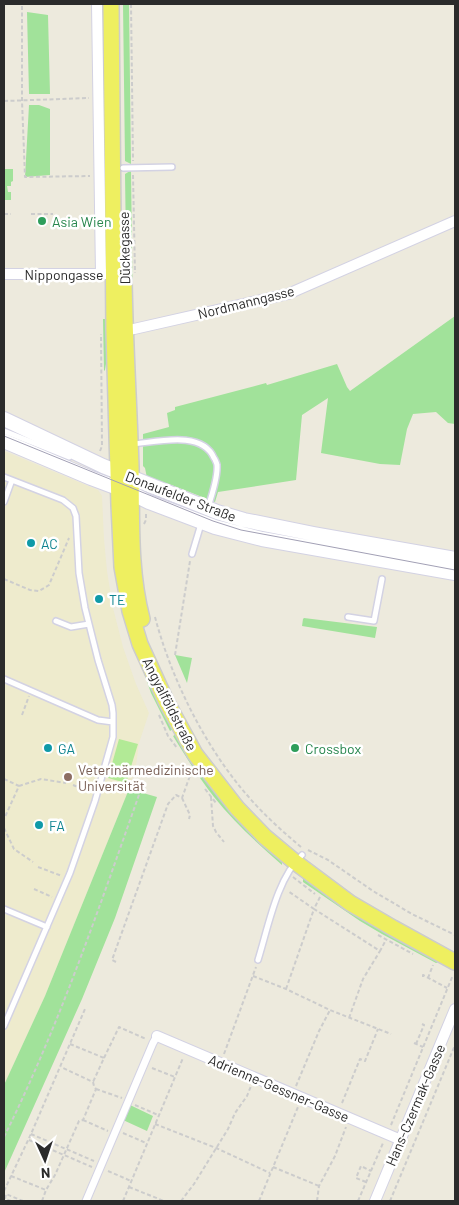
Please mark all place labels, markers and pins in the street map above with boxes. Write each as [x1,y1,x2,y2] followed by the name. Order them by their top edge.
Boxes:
[52,213,112,230] place label: Asia Wien
[36,215,48,227] marker: Asia Wien
[41,535,58,552] place label: AC
[25,537,37,549] marker: AC
[109,591,125,608] place label: TE
[93,593,105,605] marker: TE
[58,740,76,757] place label: GA
[305,740,361,757] place label: Crossbox
[42,742,54,754] marker: GA
[289,742,301,754] marker: Crossbox
[78,761,214,794] place label: Veterinärmedizinische Universität
[62,771,74,783] marker: Veterinärmedizinische Universität
[49,817,65,834] place label: FA
[33,819,45,831] marker: FA

